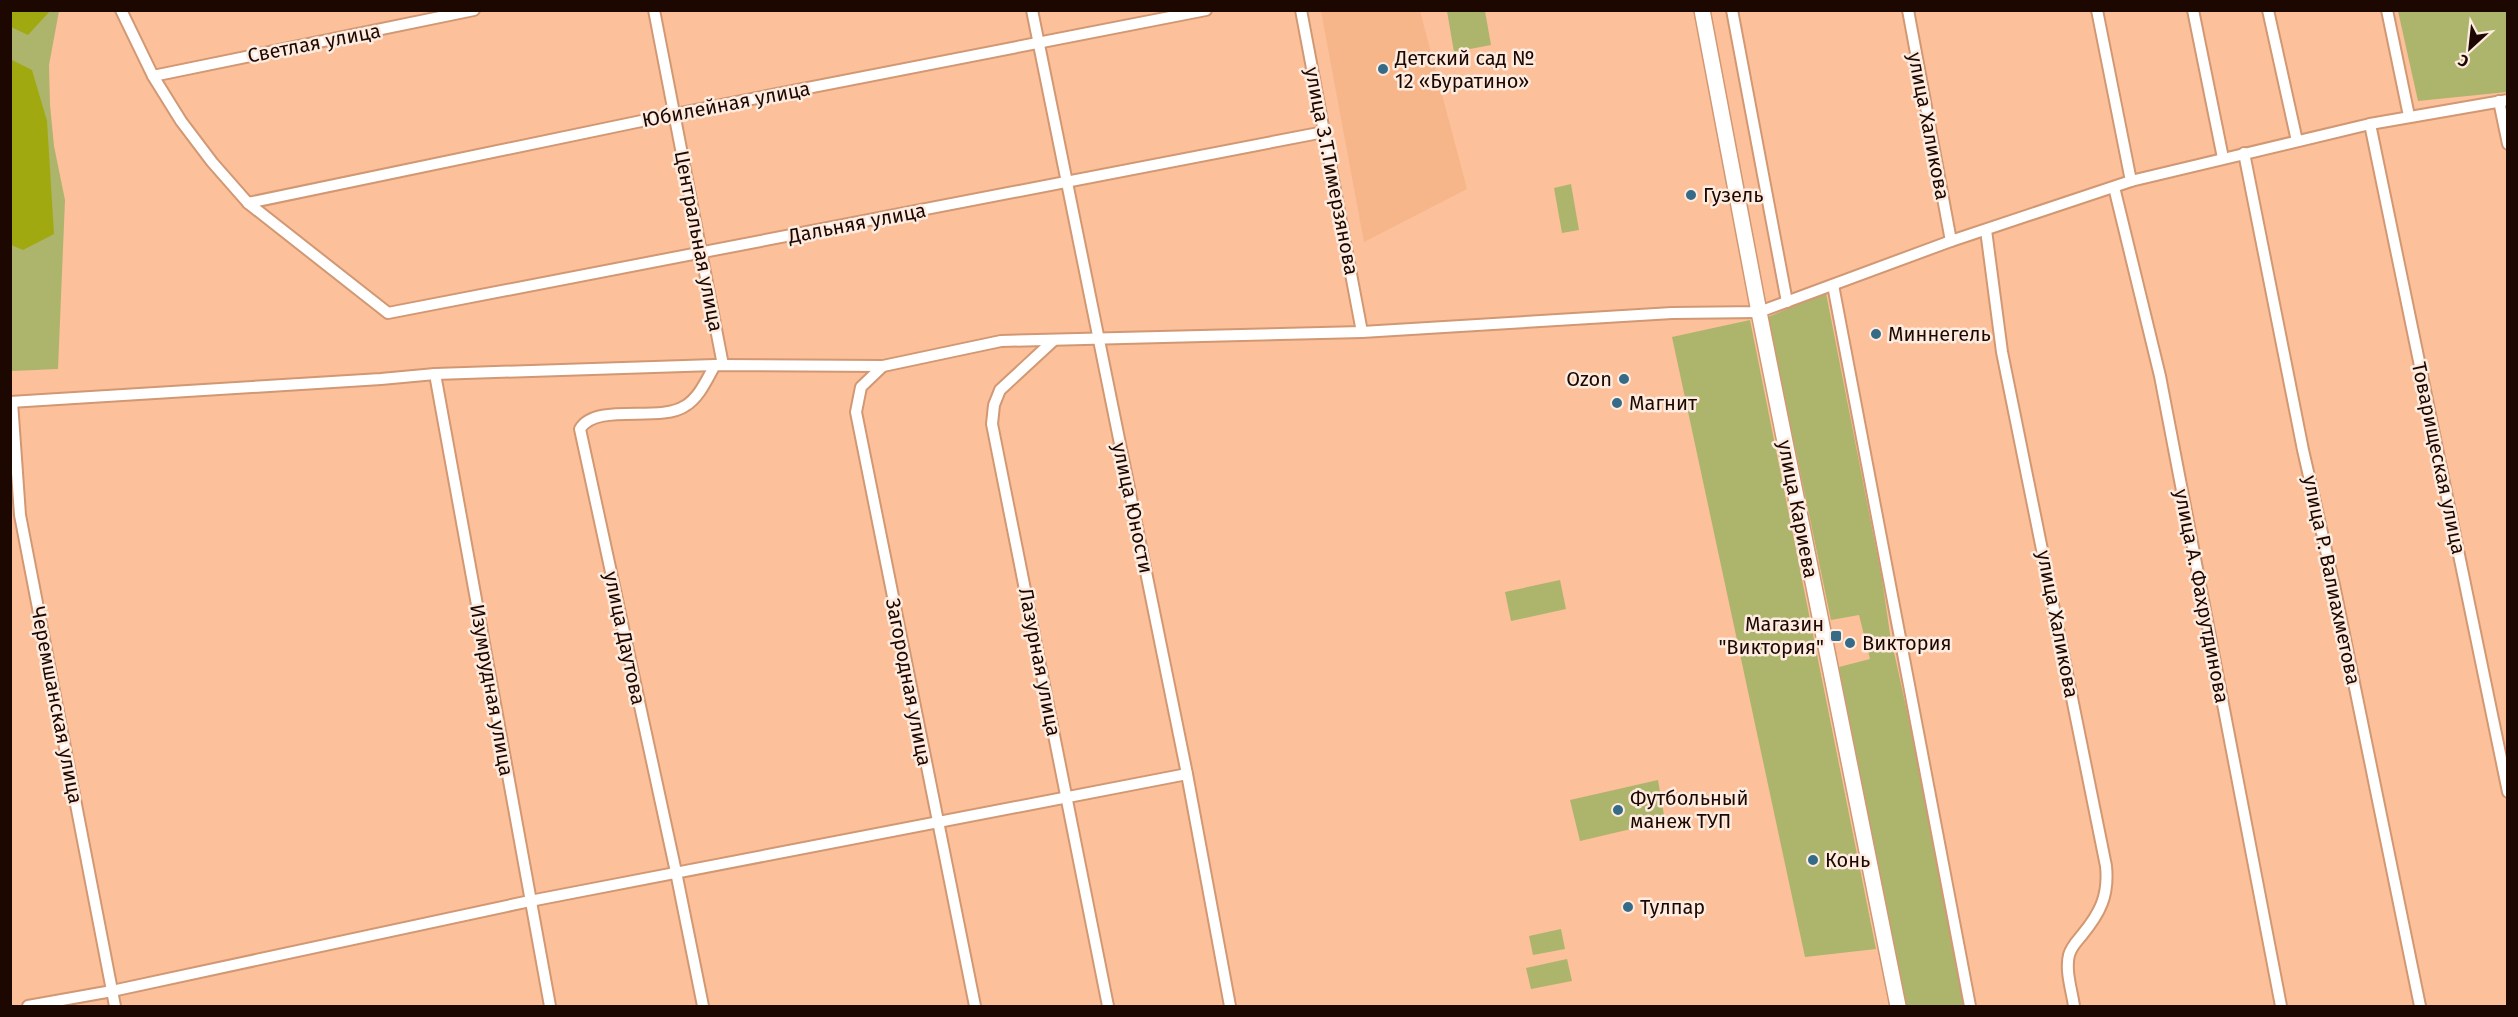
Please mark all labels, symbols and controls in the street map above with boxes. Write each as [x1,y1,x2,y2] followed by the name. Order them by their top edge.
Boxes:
[245,18,383,68] street label: Светлая улица
[2440,18,2500,78] north arrow
[1394,46,1535,93] place label: Детский сад № 12 «Буратино»
[1903,50,1955,202] street label: улица Халикова
[2454,50,2472,71] text: С
[1376,62,1390,76] marker: Детский сад № 12 «Буратино»
[1300,65,1364,277] street label: улица З.Т.Тимерзянова
[640,76,812,132] street label: Юбилейная улица
[670,148,728,334] street label: Центральная улица
[1703,183,1764,207] place label: Гузель
[1684,188,1698,202] marker: Гузель
[785,198,928,248] street label: Дальняя улица
[1888,322,1991,346] place label: Миннегель
[1869,327,1883,341] marker: Миннегель
[2407,360,2471,556] street label: Товарищеская улица
[1566,367,1612,391] place label: Ozon
[1617,372,1631,386] marker: Ozon
[1629,391,1698,415] place label: Магнит
[1610,396,1624,410] marker: Магнит
[1773,438,1823,580] street label: улица Кариева
[1107,440,1159,576] street label: улица Юности
[2298,473,2366,687] street label: улица Р. Валиахметова
[2169,487,2235,705] street label: улица А. Фахрутдинова
[2032,548,2084,700] street label: улица Халикова
[599,569,651,707] street label: улица Даутова
[1014,586,1066,738] street label: Лазурная улица
[881,596,937,768] street label: Загородная улица
[465,602,519,778] street label: Изумрудная улица
[26,604,88,806] street label: Черемшанская улица
[1718,612,1824,659] place label: Магазин "Виктория"
[1829,629,1843,643] marker: Магазин "Виктория"
[1862,631,1952,655] place label: Виктория
[1843,636,1857,650] marker: Виктория
[1630,786,1749,833] place label: Футбольный манеж ТУП
[1611,803,1625,817] marker: Футбольный манеж ТУП
[1825,848,1870,872] place label: Конь
[1806,853,1820,867] marker: Конь
[1640,895,1705,919] place label: Тулпар
[1621,900,1635,914] marker: Тулпар

